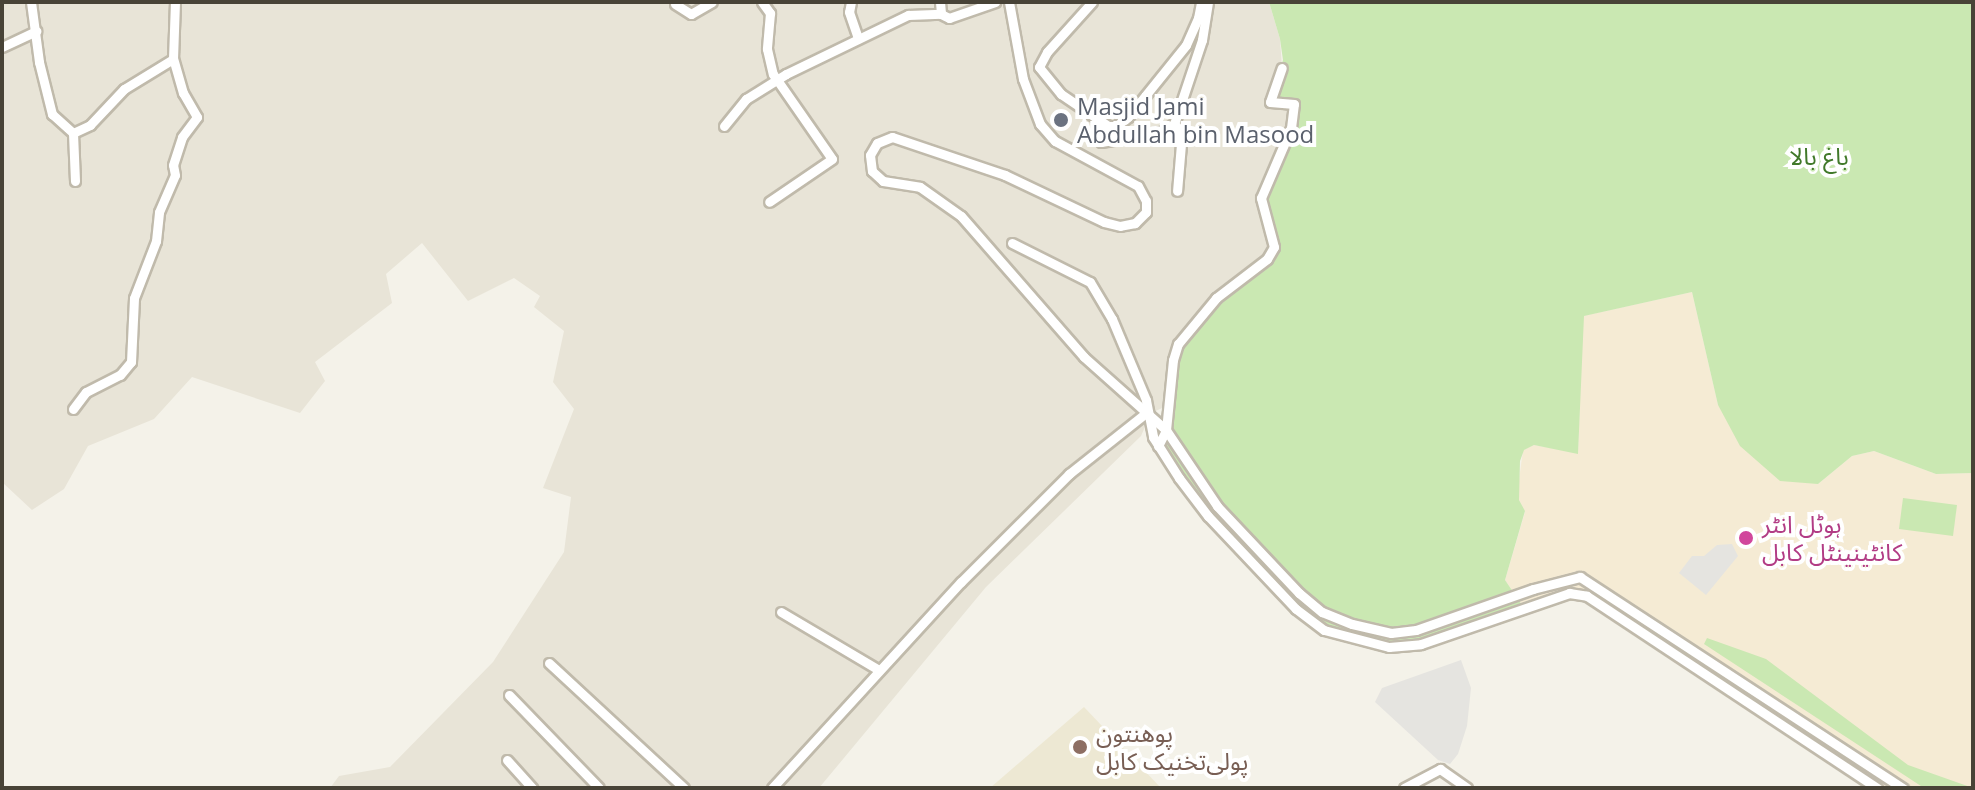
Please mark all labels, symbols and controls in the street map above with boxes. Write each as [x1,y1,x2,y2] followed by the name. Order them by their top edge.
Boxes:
[1077,92,1314,148] place label: Masjid Jami Abdullah bin Masood
[1052,111,1070,129] marker: Masjid Jami Abdullah bin Masood
[1789,142,1849,170] park label: باغ بالا
[1762,510,1902,566] place label: ہوٹل انٹر کانٹینینٹل کابل
[1737,529,1755,547] marker: ہوٹل انٹر کانٹینینٹل کابل
[1096,719,1249,775] place label: پوهنتون پولی‌تخنیک کابل
[1071,738,1089,756] marker: پوهنتون پولی‌تخنیک کابل

